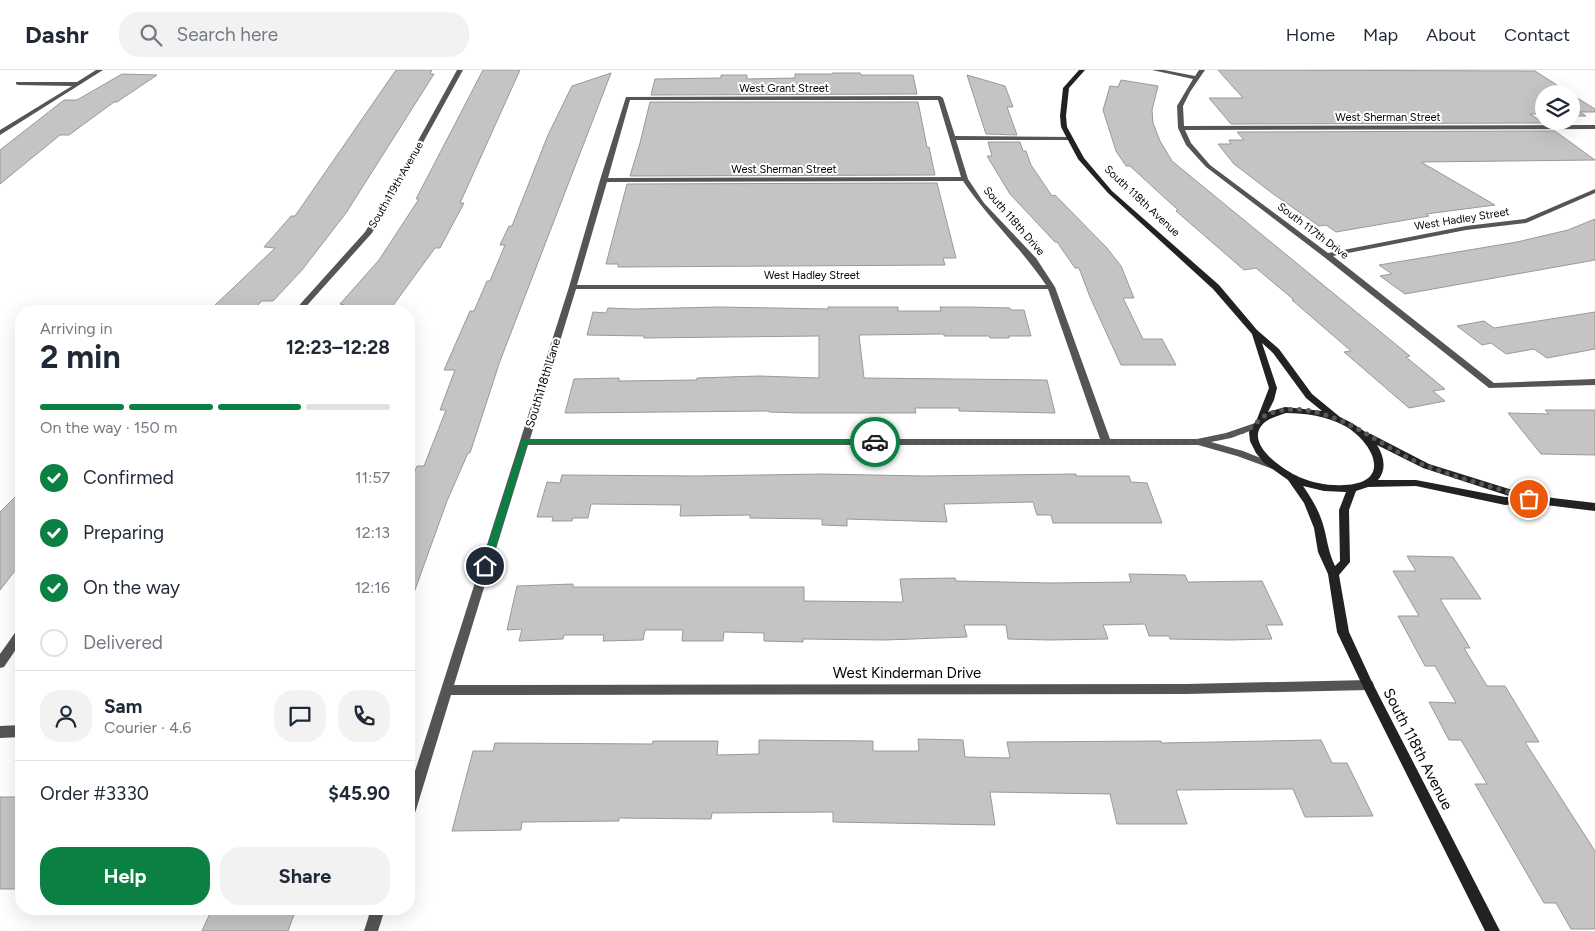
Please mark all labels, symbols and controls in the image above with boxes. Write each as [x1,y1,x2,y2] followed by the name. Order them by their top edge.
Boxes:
[119,12,469,57] search box
[25,20,89,49] text: Dashr
[137,21,165,49] icon: search
[177,23,278,46] text: Search here
[1286,24,1335,46] text: Home
[1363,24,1398,46] text: Map
[1426,24,1476,46] text: About
[1504,24,1570,46] text: Contact
[739,82,829,95] street label: West Grant Street
[1535,85,1580,130] map controls
[1535,85,1580,130] button: layers
[1335,111,1441,124] street label: West Sherman Street
[366,139,426,231] street label: South 119th Avenue
[731,163,837,176] street label: West Sherman Street
[1102,163,1182,239] street label: South 118th Avenue
[981,184,1047,258] street label: South 118th Drive
[1275,200,1351,262] street label: South 117th Drive
[1414,205,1510,233] street label: West Hadley Street
[764,269,860,282] street label: West Hadley Street
[40,319,112,338] text: Arriving in
[286,336,390,359] text: 12:23–12:28
[523,336,563,429] street label: South 118th Lane
[40,338,121,376] text: 2 min
[850,417,900,467] courier
[40,418,177,437] text: On the way · 150 m
[861,428,889,456] icon: car
[40,464,68,492] icon: check
[83,466,174,489] text: Confirmed
[355,468,390,487] text: 11:57
[1508,478,1550,520] pin
[1515,485,1543,513] icon: bag
[40,519,68,547] icon: check
[83,521,164,544] text: Preparing
[355,523,390,542] text: 12:13
[464,545,506,587] pin
[471,552,499,580] icon: home
[40,574,68,602] icon: check
[83,576,180,599] text: On the way
[355,578,390,597] text: 12:16
[83,631,163,654] text: Delivered
[833,664,981,682] street label: West Kinderman Drive
[1380,685,1456,813] street label: South 118th Avenue
[40,690,92,742] button: person
[274,690,326,742] button: chat
[338,690,390,742] button: phone
[104,695,142,718] text: Sam
[104,718,191,737] text: Courier · 4.6
[40,782,149,805] text: Order #3330
[328,782,390,805] text: $45.90
[40,847,210,905] button: Help
[220,847,390,905] button: Share

